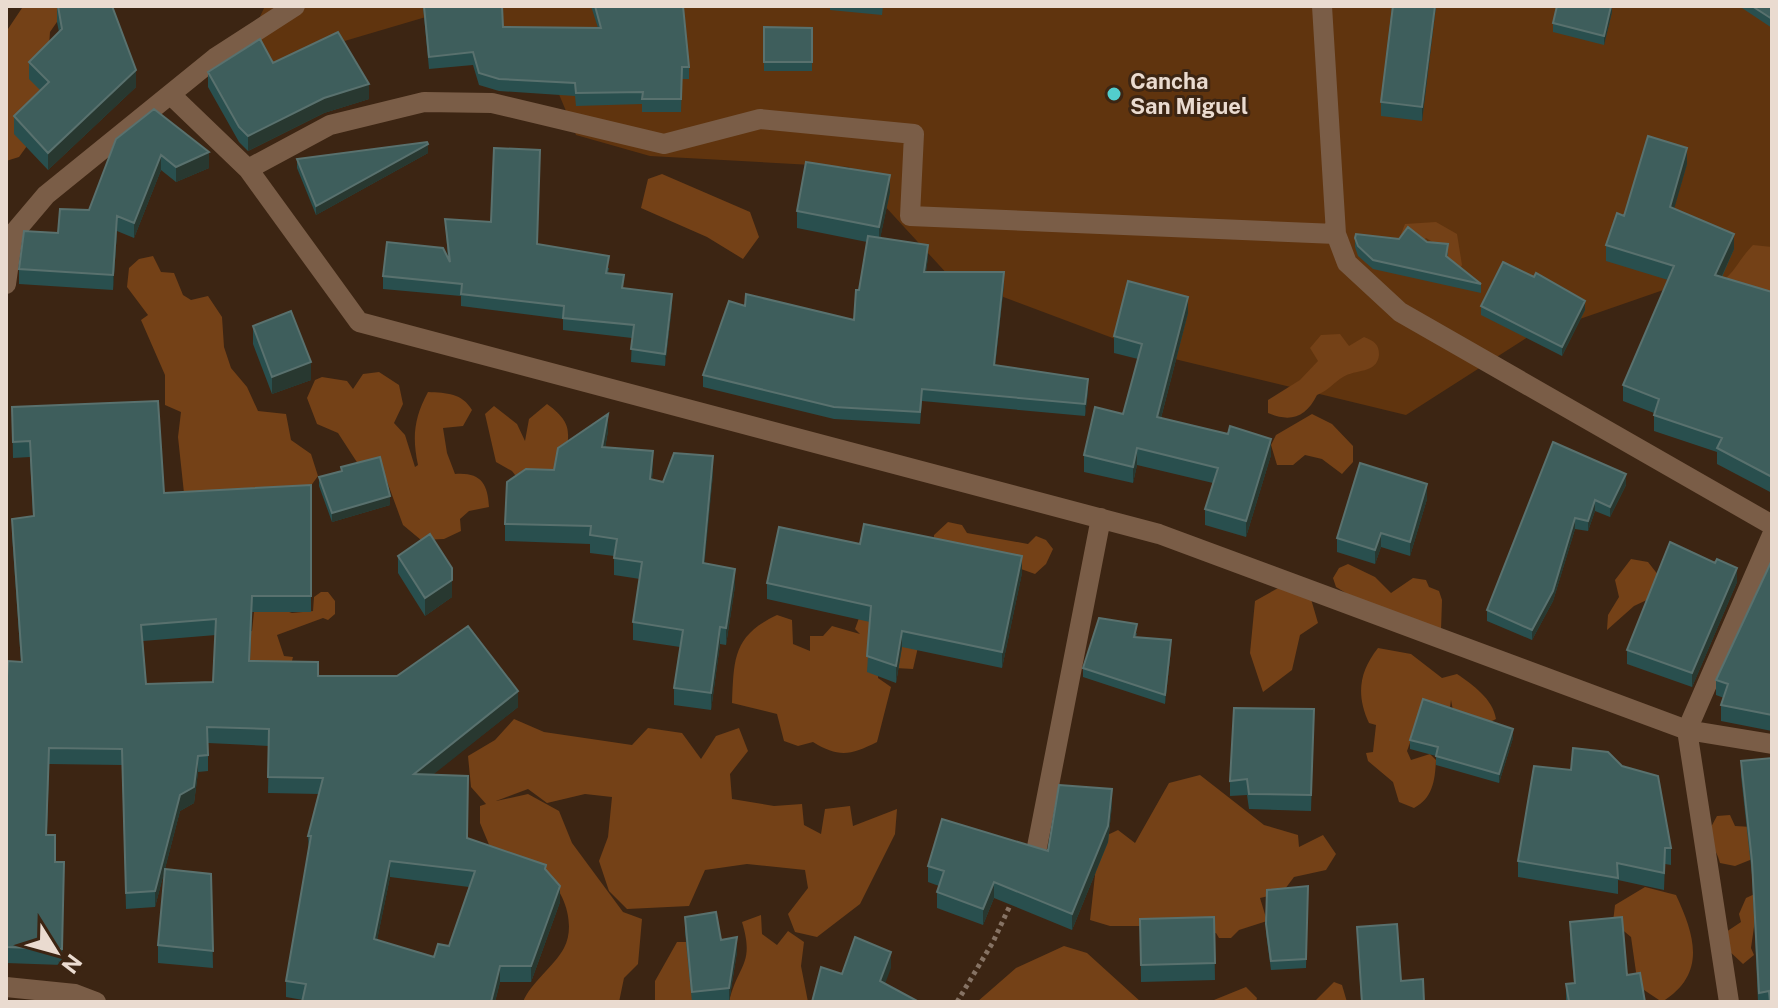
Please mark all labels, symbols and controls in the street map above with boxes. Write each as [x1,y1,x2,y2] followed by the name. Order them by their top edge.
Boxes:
[1130,68,1248,119] place label: Cancha San Miguel
[1105,85,1123,103] marker: Cancha San Miguel
[16,912,96,992] north arrow
[56,949,88,979] text: N

